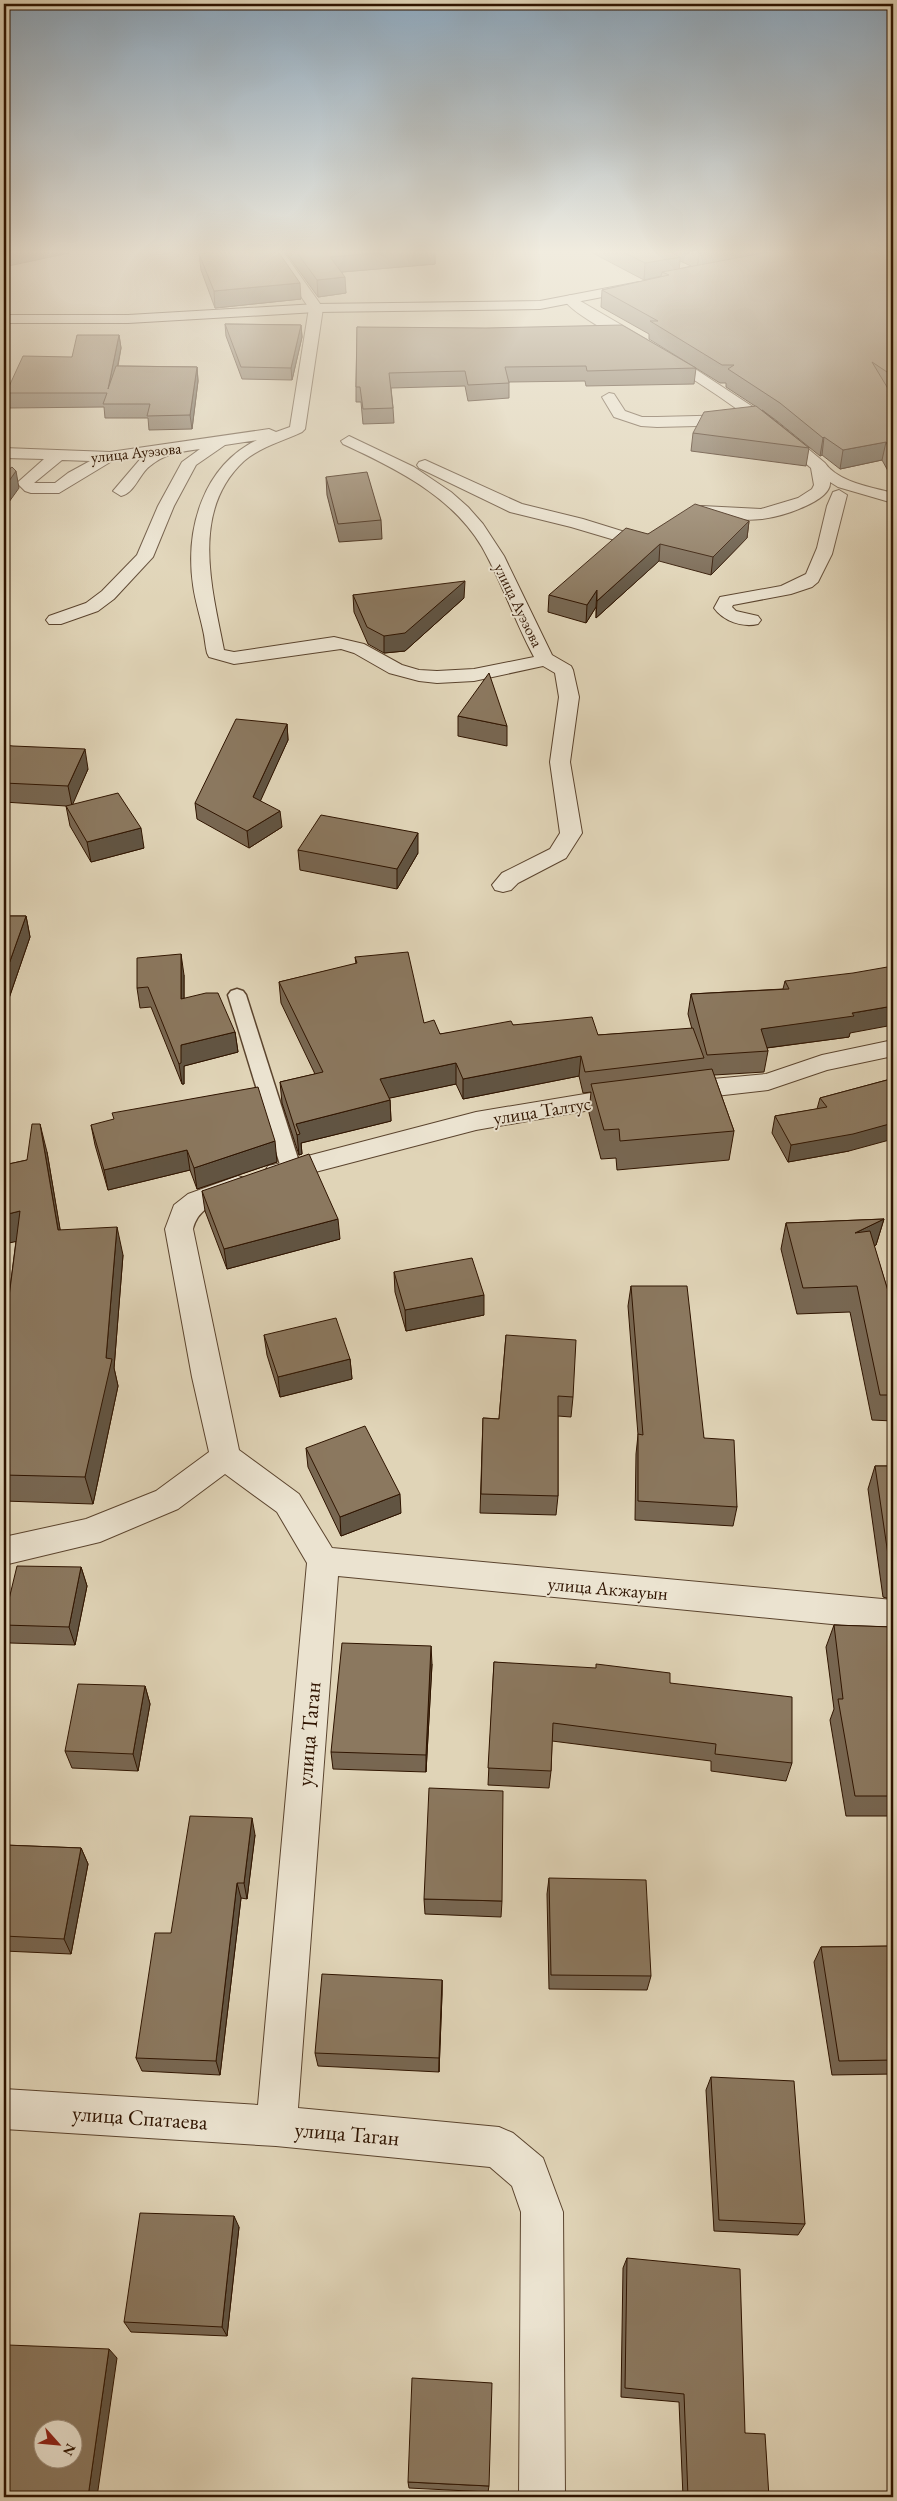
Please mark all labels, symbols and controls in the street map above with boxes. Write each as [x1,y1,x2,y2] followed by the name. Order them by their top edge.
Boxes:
[90,437,183,468] street label: улица Ауэзова
[489,560,548,651] street label: улица Ауэзова
[491,1090,593,1131] street label: улица Талтус
[547,1571,669,1606] street label: улица Акжауын
[289,1680,328,1788] street label: улица Таган
[71,2098,209,2137] street label: улица Спатаева
[293,2114,401,2153] street label: улица Таган
[32,2418,82,2468] north arrow
[59,2441,80,2460] text: N

